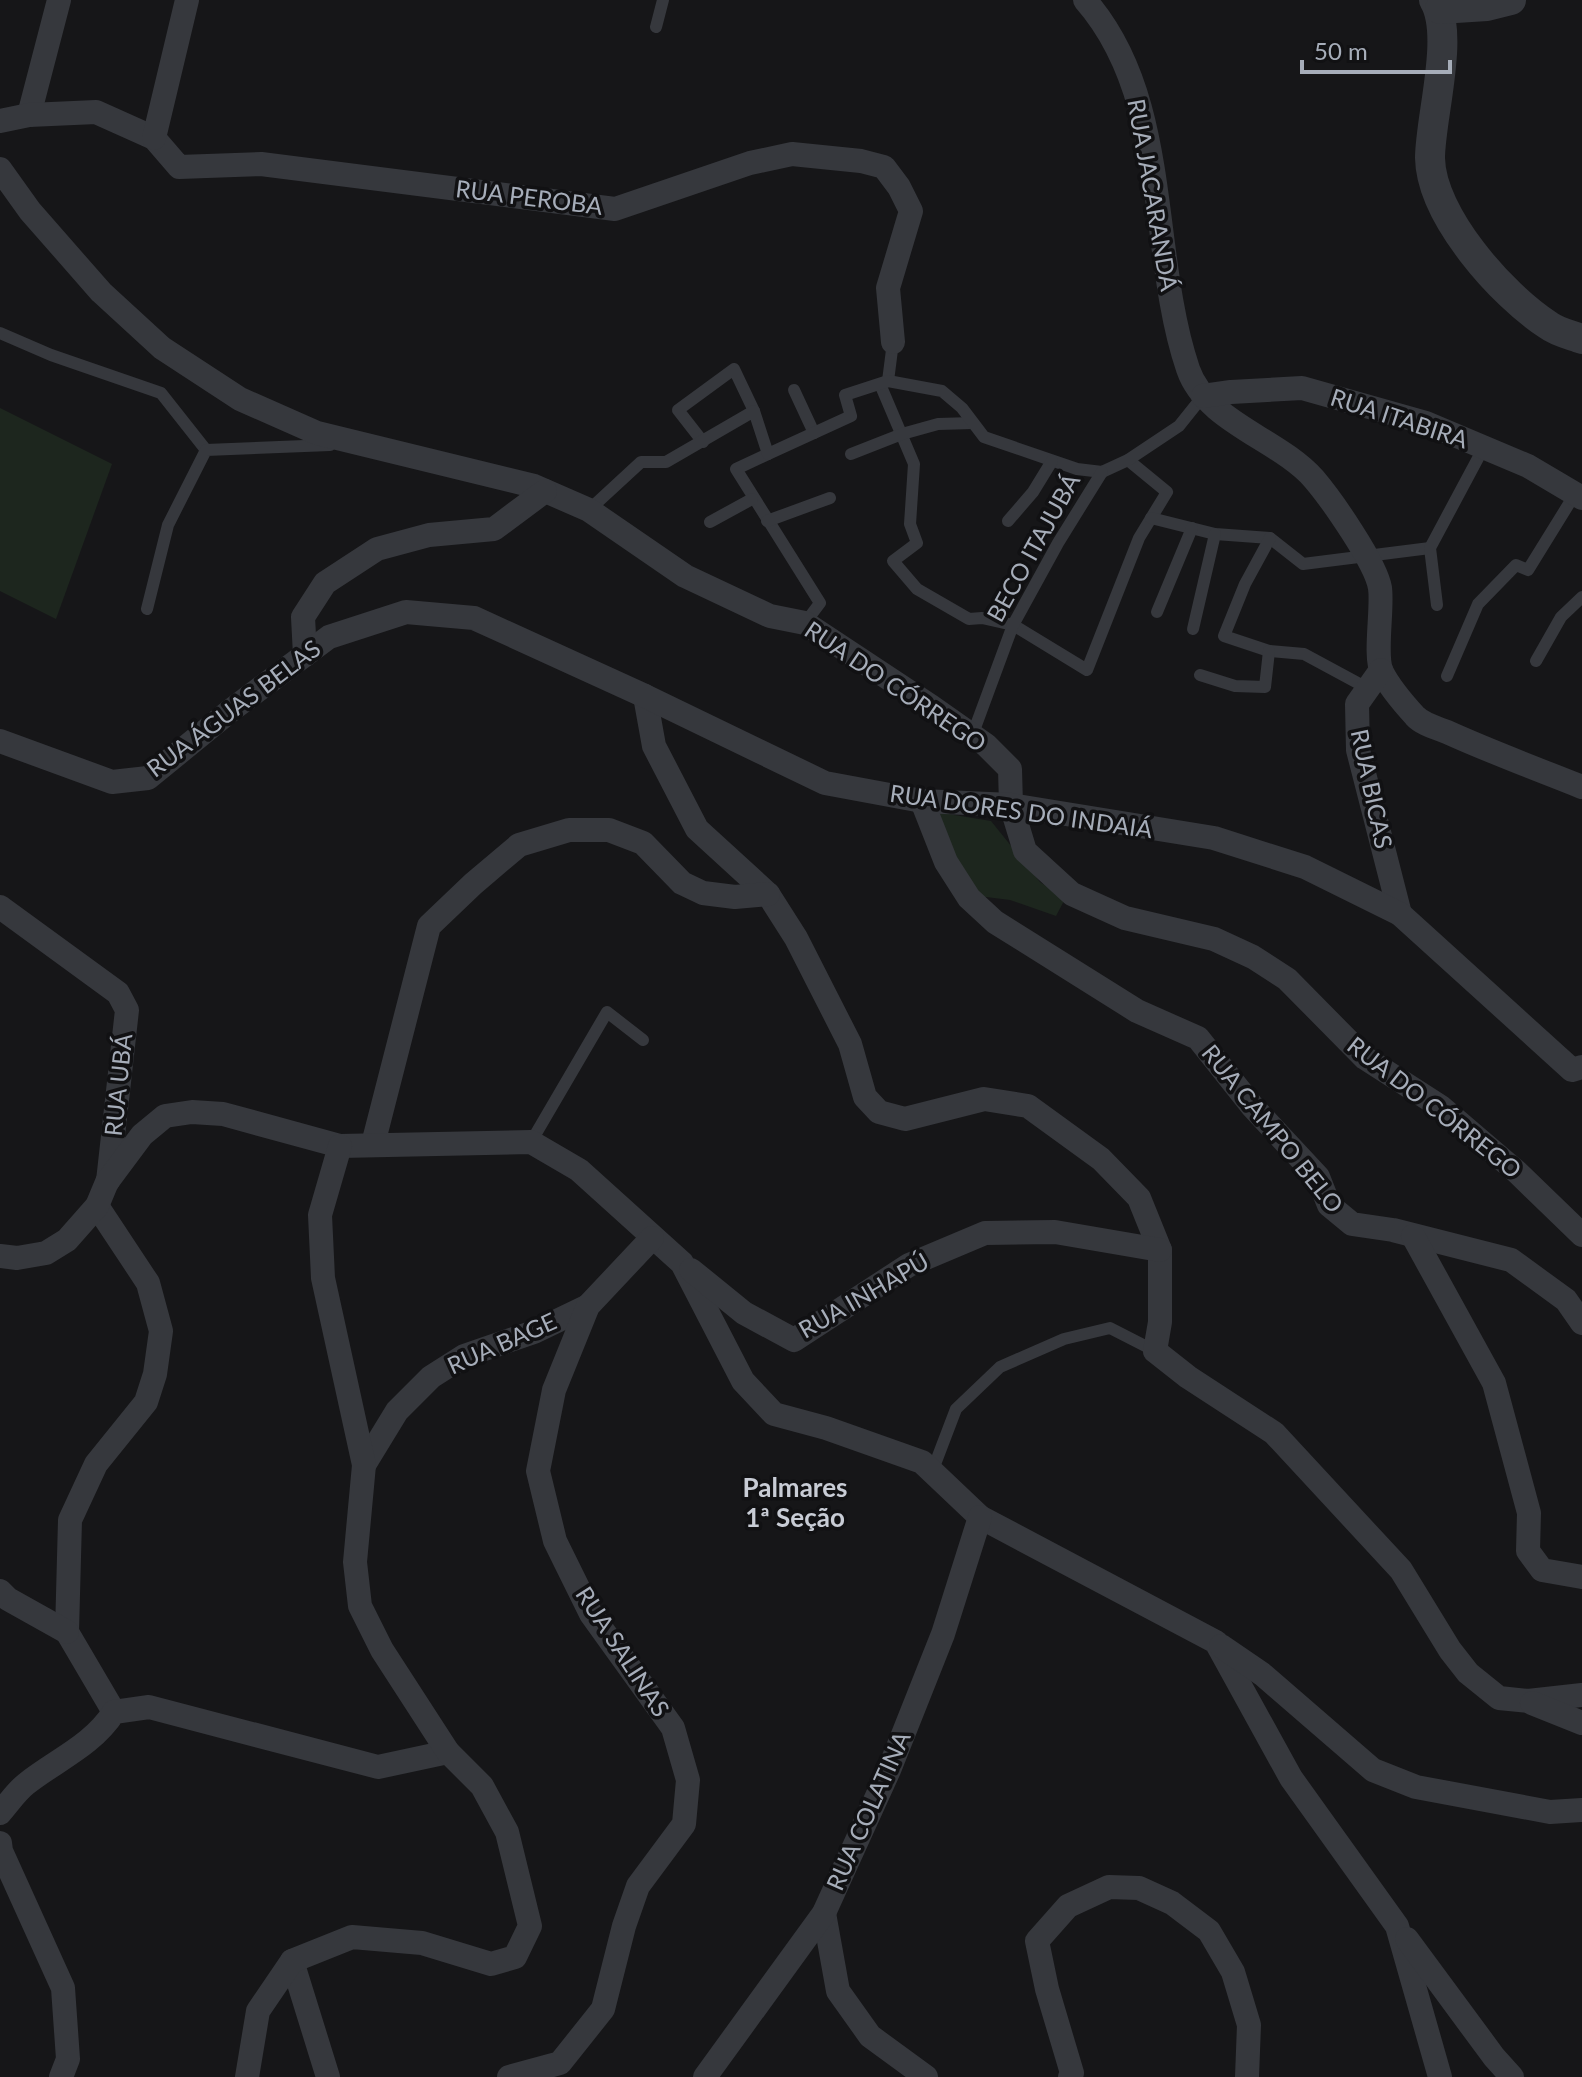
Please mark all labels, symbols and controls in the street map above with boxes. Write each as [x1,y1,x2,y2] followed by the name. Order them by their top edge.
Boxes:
[1302,24,1450,74] scale bar
[1314,36,1368,65] text: 50 m
[1122,96,1185,294] street label: RUA JACARANDÁ
[454,173,605,220] street label: RUA PEROBA
[1327,382,1473,454] street label: RUA ITABIRA
[980,468,1086,626] street label: BECO ITAJUBÁ
[800,614,992,757] street label: RUA DO CÓRREGO
[141,633,326,783] street label: RUA ÁGUAS BELAS
[1346,726,1399,851] street label: RUA BICAS
[888,778,1155,843] street label: RUA DORES DO INDAIÁ
[1342,1030,1528,1184] street label: RUA DO CÓRREGO
[98,1031,137,1138] street label: RUA UBÁ
[1196,1038,1350,1218] street label: RUA CAMPO BELO
[793,1246,933,1344] street label: RUA INHAPÚ
[442,1306,560,1380] street label: RUA BAGE
[743,1471,847,1533] district label: Palmares 1ª Seção
[570,1581,676,1722] street label: RUA SALINAS
[820,1726,916,1894] street label: RUA COLATINA

